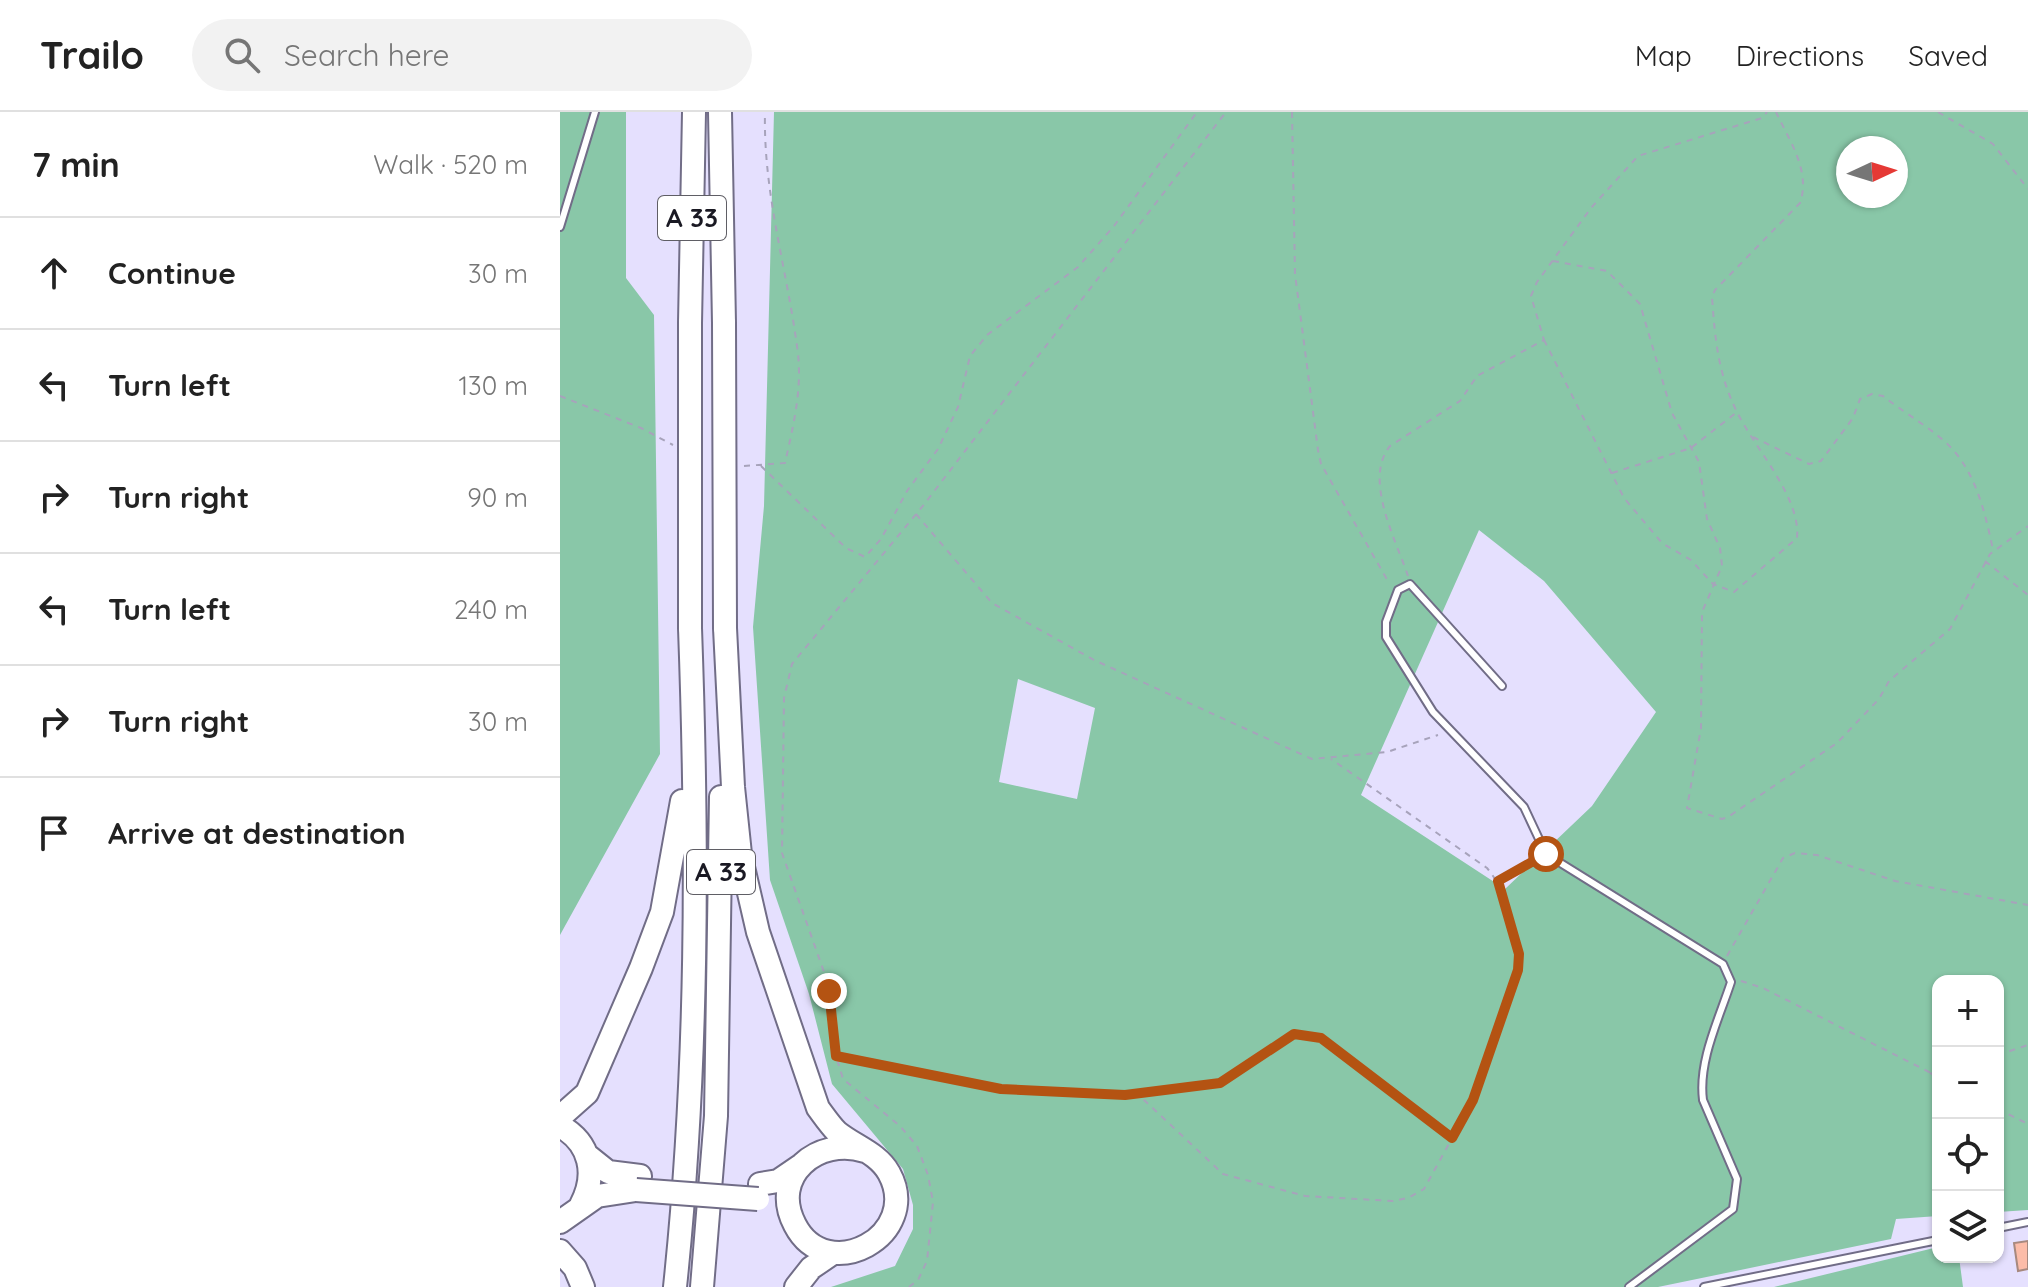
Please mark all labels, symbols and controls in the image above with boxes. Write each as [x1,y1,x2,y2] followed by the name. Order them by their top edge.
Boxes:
[192,19,752,91] search box
[40,31,144,79] text: Trailo
[220,33,264,77] icon: search
[284,36,450,74] text: Search here
[1635,38,1692,73] text: Map
[1736,38,1864,73] text: Directions
[1908,38,1988,73] text: Saved
[1836,136,1908,208] north arrow
[32,143,120,186] text: 7 min
[373,148,528,181] text: Walk · 520 m
[658,196,726,240] road number: A 33
[32,251,76,295] icon: ahead
[108,254,236,292] text: Continue
[468,257,528,290] text: 30 m
[32,363,76,407] icon: left
[108,366,231,404] text: Turn left
[458,369,528,402] text: 130 m
[32,475,76,519] icon: right
[108,478,249,516] text: Turn right
[467,481,528,514] text: 90 m
[32,587,76,631] icon: left
[108,590,231,628] text: Turn left
[454,593,528,626] text: 240 m
[32,699,76,743] icon: right
[108,702,249,740] text: Turn right
[468,705,528,738] text: 30 m
[32,811,76,855] icon: arrive
[108,814,406,852] text: Arrive at destination
[1528,836,1564,872] route start
[687,850,755,894] road number: A 33
[811,973,847,1009] route end
[1932,975,2004,1263] map controls
[1932,975,2004,1047] button: +
[1932,1047,2004,1119] button: −
[1932,1119,2004,1191] button: locate
[1932,1191,2004,1263] button: layers

